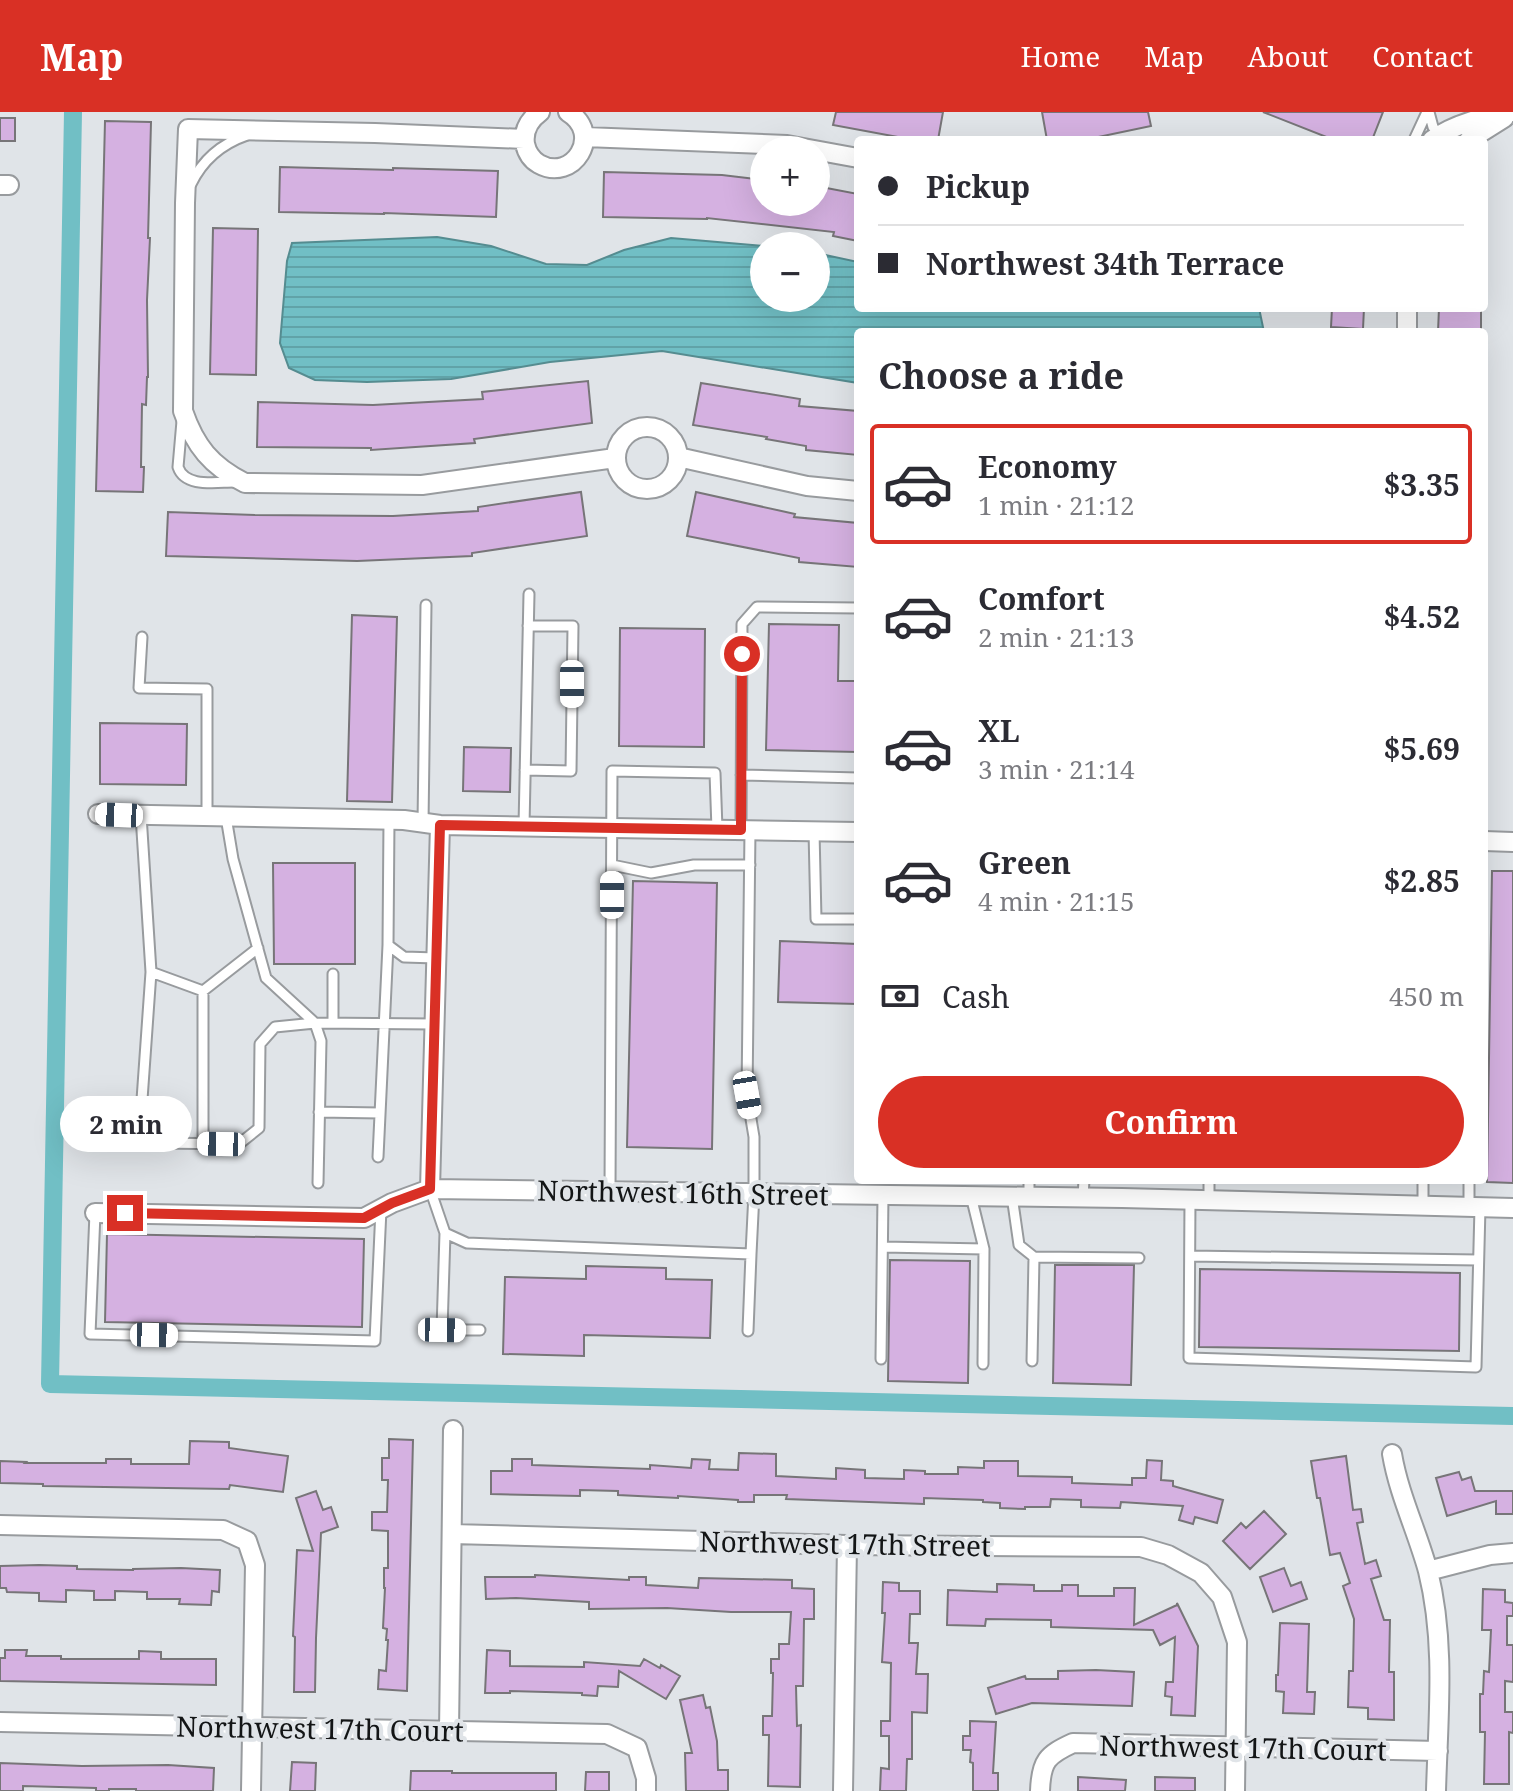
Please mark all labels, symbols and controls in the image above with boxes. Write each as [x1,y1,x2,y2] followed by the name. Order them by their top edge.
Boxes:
[40,30,124,82] text: Map
[1021,37,1100,75] text: Home
[1144,37,1204,75] text: Map
[1248,37,1328,75] text: About
[1372,37,1473,75] text: Contact
[750,136,830,312] map controls
[750,136,830,216] button: +
[926,166,1030,207] text: Pickup
[750,232,830,312] button: −
[926,243,1284,284] text: Northwest 34th Terrace
[878,351,1124,400] text: Choose a ride
[978,446,1117,487] text: Economy
[882,448,954,520] icon: car
[1383,464,1460,505] text: $3.35
[978,487,1135,523] text: 1 min · 21:12
[978,578,1105,619] text: Comfort
[882,580,954,652] icon: car
[1383,596,1460,637] text: $4.52
[978,619,1135,655] text: 2 min · 21:13
[724,636,760,672] route start
[560,660,584,708] car
[978,710,1020,751] text: XL
[882,712,954,784] icon: car
[1383,728,1460,769] text: $5.69
[978,751,1135,787] text: 3 min · 21:14
[95,802,143,828] car
[978,842,1071,883] text: Green
[882,844,954,916] icon: car
[1383,860,1460,901] text: $2.85
[600,871,624,919] car
[978,883,1135,919] text: 4 min · 21:15
[878,974,922,1018] icon: cash
[942,976,1010,1017] text: Cash
[1389,978,1464,1014] text: 450 m
[731,1069,763,1121] car
[878,1076,1464,1168] button: Confirm
[59,1097,191,1153] callout: 2 min
[89,1106,163,1142] text: 2 min
[197,1132,245,1156] car
[537,1170,829,1214] street label: Northwest 16th Street
[107,1195,143,1231] route end
[418,1318,466,1342] car
[130,1323,178,1347] car
[699,1521,991,1565] street label: Northwest 17th Street
[176,1706,464,1750] street label: Northwest 17th Court
[1099,1725,1387,1769] street label: Northwest 17th Court

